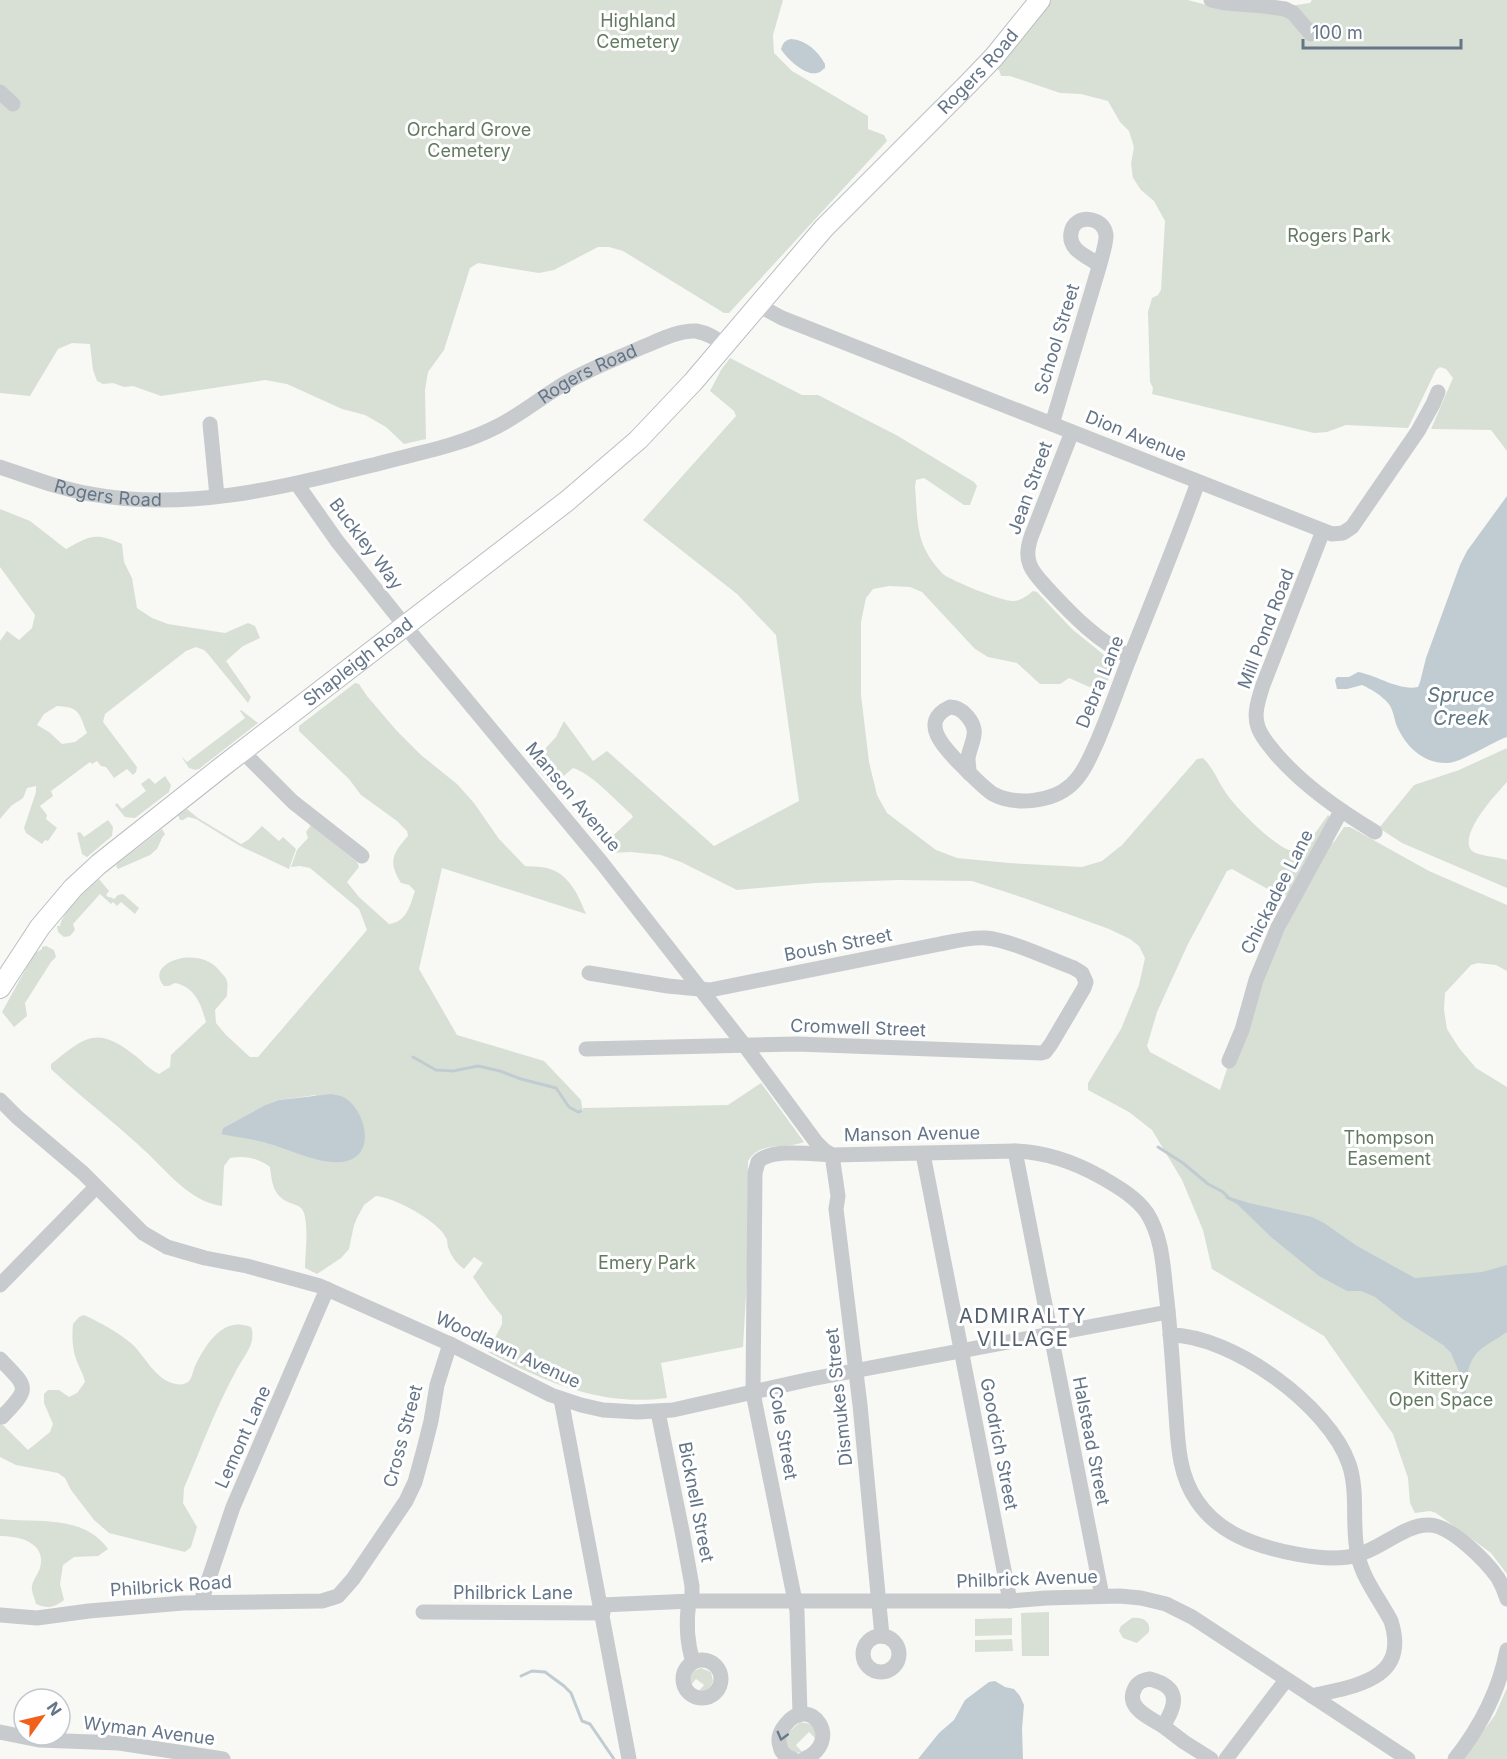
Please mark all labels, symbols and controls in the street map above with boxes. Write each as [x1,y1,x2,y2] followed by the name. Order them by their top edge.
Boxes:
[596,10,680,52] park label: Highland Cemetery
[1303,12,1460,50] scale bar
[1312,22,1363,43] text: 100 m
[933,25,1022,118] street label: Rogers Road
[407,119,531,161] park label: Orchard Grove Cemetery
[1287,225,1391,246] park label: Rogers Park
[1030,281,1083,397] street label: School Street
[534,340,640,408] street label: Rogers Road
[1083,406,1190,465] street label: Dion Avenue
[1003,438,1056,537] street label: Jean Street
[52,475,162,510] street label: Rogers Road
[325,494,408,594] street label: Buckley Way
[1233,566,1298,692] street label: Mill Pond Road
[299,613,417,710] street label: Shapleigh Road
[1071,633,1128,731] street label: Debra Lane
[1427,683,1495,730] water label: Spruce Creek
[522,738,625,856] street label: Manson Avenue
[1236,826,1317,958] street label: Chickadee Lane
[782,924,894,965] street label: Boush Street
[790,1015,926,1040] street label: Cromwell Street
[844,1122,980,1145] street label: Manson Avenue
[1344,1127,1434,1169] park label: Thompson Easement
[598,1252,696,1273] park label: Emery Park
[959,1304,1087,1351] district label: ADMIRALTY VILLAGE
[432,1307,584,1392] street label: Woodlawn Avenue
[821,1327,856,1467] street label: Dismukes Street
[1389,1368,1493,1410] park label: Kittery Open Space
[1069,1375,1114,1507] street label: Halstead Street
[976,1376,1023,1512] street label: Goodrich Street
[211,1382,275,1491] street label: Lemont Lane
[379,1382,426,1489] street label: Cross Street
[765,1384,802,1481] street label: Cole Street
[675,1440,718,1564] street label: Bicknell Street
[956,1566,1098,1591] street label: Philbrick Avenue
[109,1571,233,1600] street label: Philbrick Road
[453,1582,573,1603] street label: Philbrick Lane
[12,1687,72,1747] north arrow
[43,1698,66,1719] text: N
[82,1712,216,1749] street label: Wyman Avenue
[777,1730,789,1741] one-way arrow

